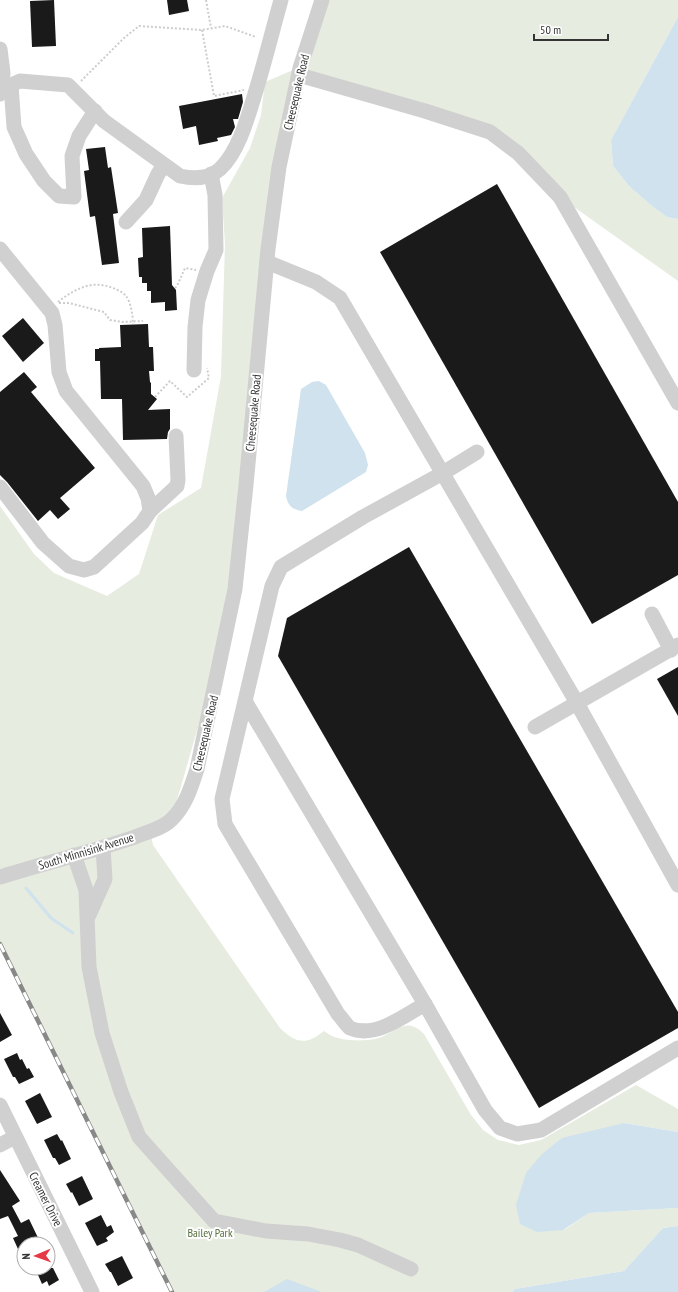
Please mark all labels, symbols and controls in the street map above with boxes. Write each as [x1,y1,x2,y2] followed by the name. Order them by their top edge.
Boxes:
[534,16,608,42] scale bar
[540,22,561,37] text: 50 m
[280,53,312,131] street label: Cheesequake Road
[242,374,264,452] street label: Cheesequake Road
[189,694,221,772] street label: Cheesequake Road
[37,829,136,873] street label: South Minnisink Avenue
[26,1169,66,1229] street label: Creamer Drive
[187,1225,233,1240] park label: Bailey Park
[16,1236,56,1276] north arrow
[19,1253,33,1260] text: N

